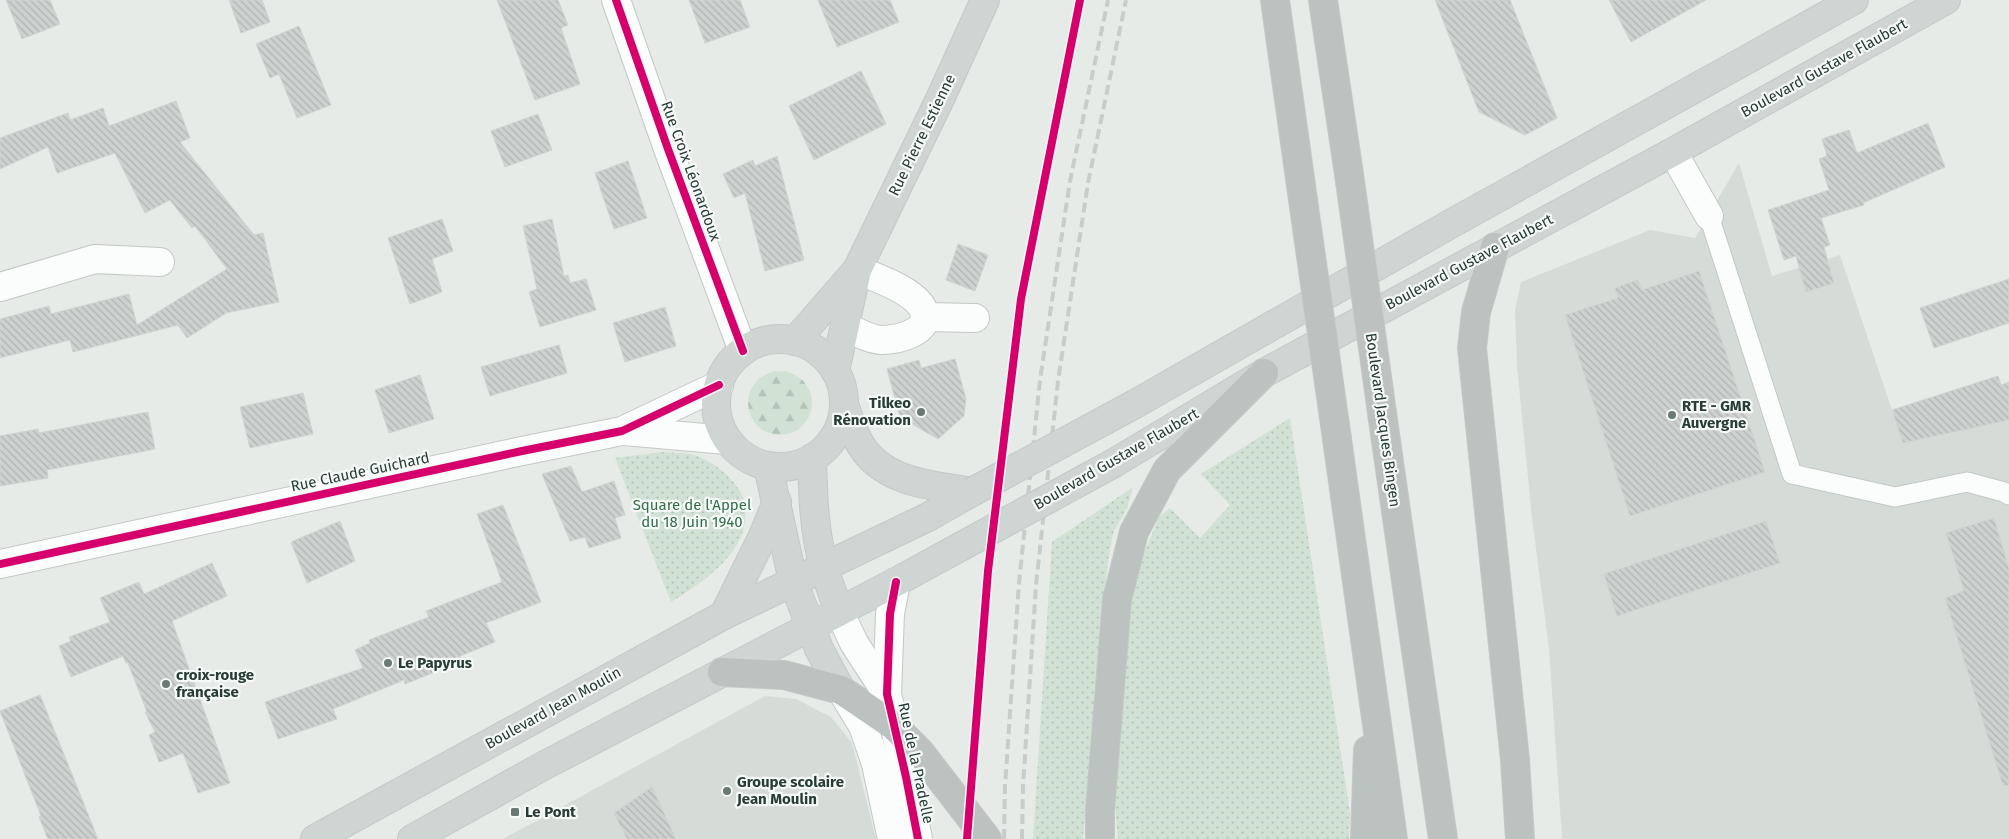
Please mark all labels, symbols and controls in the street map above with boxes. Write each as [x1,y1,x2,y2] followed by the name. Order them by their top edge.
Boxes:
[1738,14,1911,121] street label: Boulevard Gustave Flaubert
[885,71,959,199] street label: Rue Pierre Estienne
[657,98,725,244] street label: Rue Croix Léonardoux
[1382,210,1556,314] street label: Boulevard Gustave Flaubert
[1362,332,1404,508] street label: Boulevard Jacques Bingen
[833,394,911,429] place label: Tilkeo Rénovation
[1681,397,1752,432] place label: RTE - GMR Auvergne
[1030,404,1202,514] street label: Boulevard Gustave Flaubert
[915,406,927,418] marker: Tilkeo Rénovation
[1666,409,1678,421] marker: RTE - GMR Auvergne
[289,448,431,496] street label: Rue Claude Guichard
[633,496,752,531] park label: Square de l'Appel du 18 Juin 1940
[398,654,472,672] place label: Le Papyrus
[382,657,394,669] marker: Le Papyrus
[482,663,624,753] street label: Boulevard Jean Moulin
[176,666,254,702] place label: croix-rouge française
[160,678,172,690] marker: croix-rouge française
[894,701,938,825] street label: Rue de la Pradelle
[736,773,844,808] place label: Groupe scolaire Jean Moulin
[721,785,733,797] marker: Groupe scolaire Jean Moulin
[525,803,576,821] place label: Le Pont
[509,806,521,818] marker: Le Pont

